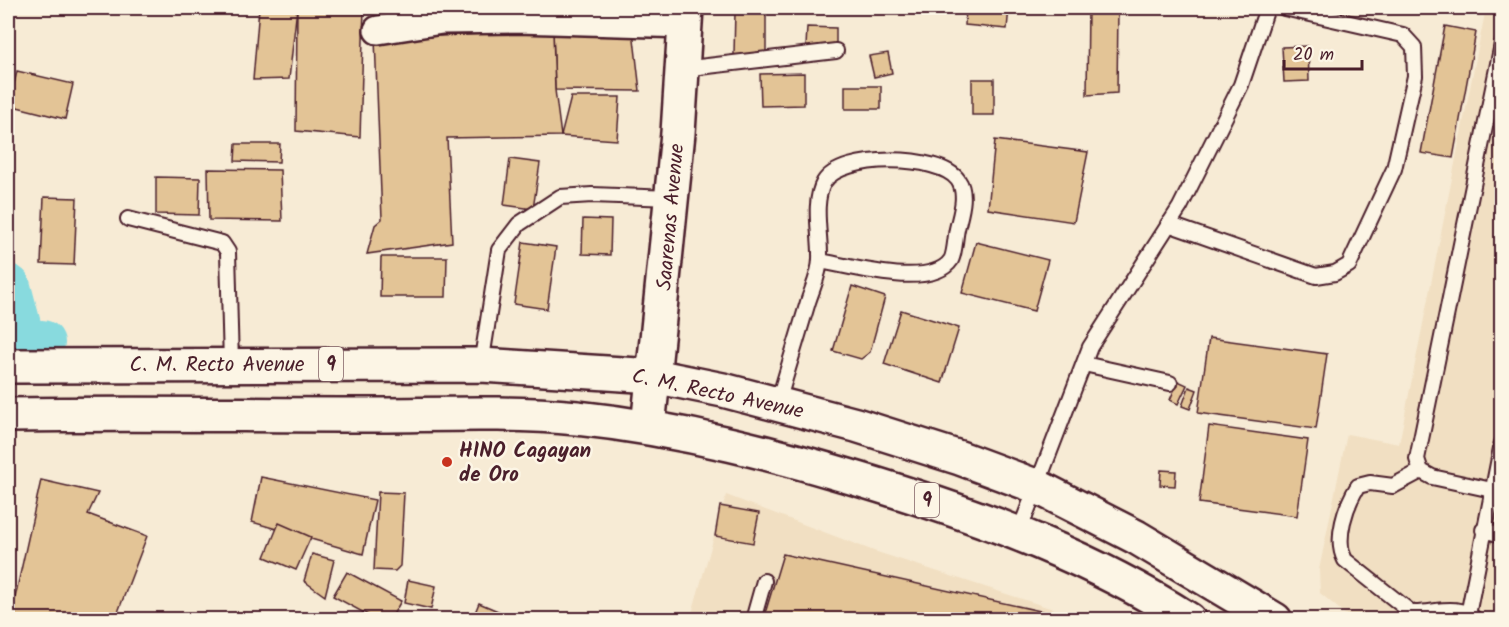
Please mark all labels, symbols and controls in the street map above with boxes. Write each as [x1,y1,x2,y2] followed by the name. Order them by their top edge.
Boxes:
[1284,33,1362,71] scale bar
[1293,41,1334,70] text: 20 m
[649,142,694,292] street label: Saarenas Avenue
[319,347,343,381] road number: 9
[130,349,305,382] street label: C. M. Recto Avenue
[629,360,807,429] street label: C. M. Recto Avenue
[459,435,591,492] place label: HINO Cagayan de Oro
[440,455,454,469] marker: HINO Cagayan de Oro
[915,483,939,517] road number: 9

